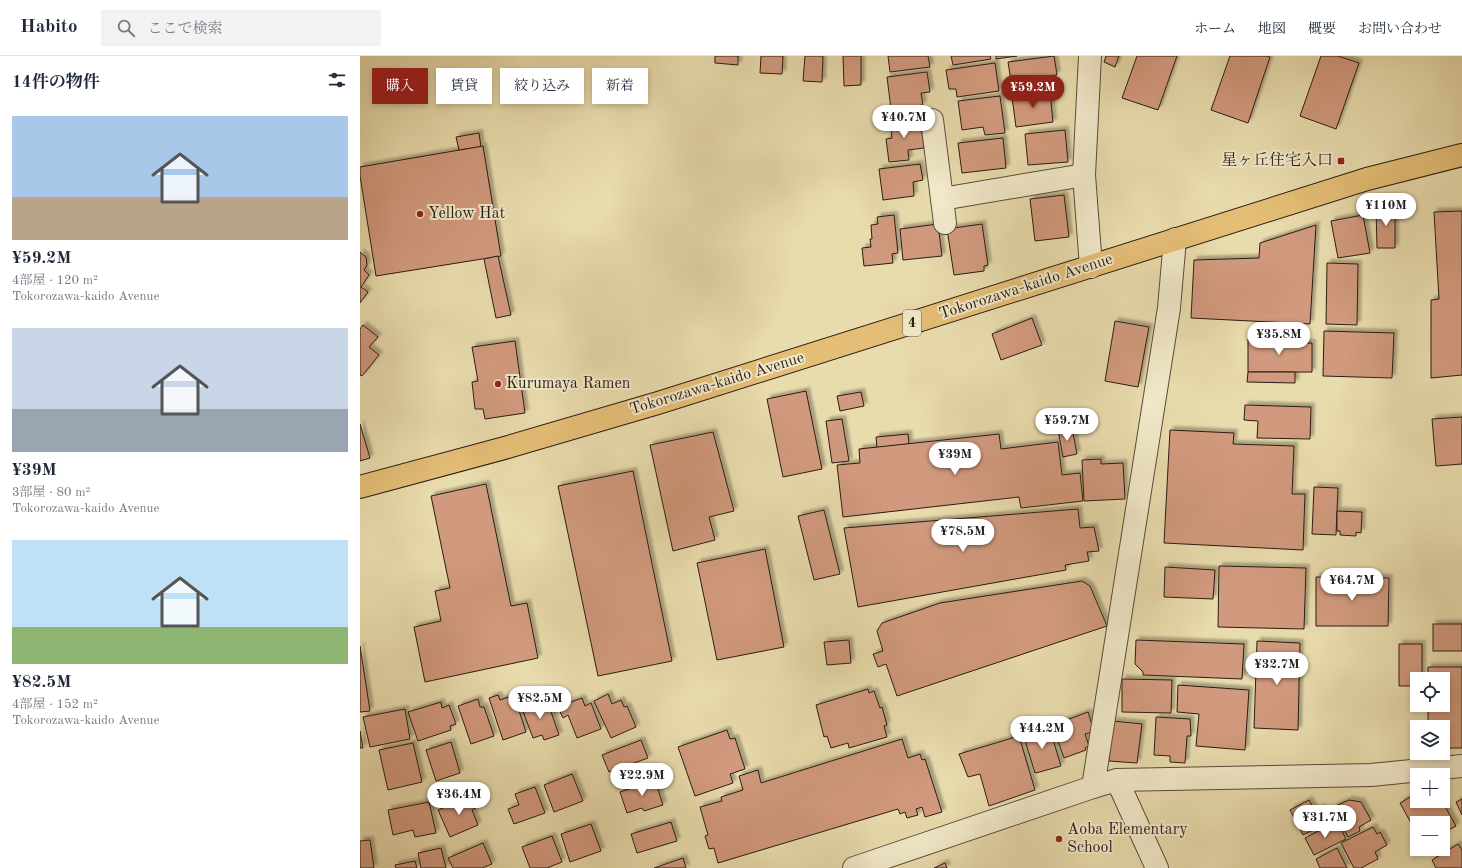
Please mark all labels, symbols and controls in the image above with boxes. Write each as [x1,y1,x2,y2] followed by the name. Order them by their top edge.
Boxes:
[101,10,381,46] search box
[115,17,137,39] icon: search
[20,18,77,37] text: Habito
[147,22,222,37] text: ここで検索
[1194,22,1236,36] text: ホーム
[1258,22,1286,36] text: 地図
[1308,22,1336,36] text: 概要
[1358,22,1442,36] text: お問い合わせ
[372,68,428,104] chip: 購入
[436,68,492,104] chip: 賃貸
[500,68,584,104] chip: 絞り込み
[592,68,648,104] chip: 新着
[326,69,348,91] icon: filters
[12,74,100,91] text: 14件の物件
[1000,75,1066,109] pin: ¥59.2M
[1010,81,1056,94] text: ¥59.2M
[871,105,937,139] pin: ¥40.7M
[881,111,927,124] text: ¥40.7M
[144,142,216,214] icon: home
[1221,151,1333,169] place label: 星ヶ丘住宅入口
[1336,156,1346,166] marker: 星ヶ丘住宅入口
[1358,193,1414,227] pin: ¥110M
[1365,199,1407,212] text: ¥110M
[428,206,506,222] place label: Yellow Hat
[415,209,425,219] marker: Yellow Hat
[12,250,71,267] text: ¥59.2M
[937,251,1115,323] street label: Tokorozawa-kaido Avenue
[12,274,98,287] text: 4部屋 · 120 m²
[12,290,159,303] text: Tokorozawa-kaido Avenue
[903,310,921,336] road number: 4
[1246,322,1312,356] pin: ¥35.8M
[1256,328,1302,341] text: ¥35.8M
[628,350,806,418] street label: Tokorozawa-kaido Avenue
[144,354,216,426] icon: home
[506,376,631,392] place label: Kurumaya Ramen
[493,379,503,389] marker: Kurumaya Ramen
[1034,408,1100,442] pin: ¥59.7M
[1044,414,1090,427] text: ¥59.7M
[931,442,979,476] pin: ¥39M
[938,448,972,461] text: ¥39M
[12,462,57,479] text: ¥39M
[12,486,90,499] text: 3部屋 · 80 m²
[12,502,159,515] text: Tokorozawa-kaido Avenue
[930,519,996,553] pin: ¥78.5M
[940,525,986,538] text: ¥78.5M
[144,566,216,638] icon: home
[1319,568,1385,602] pin: ¥64.7M
[1329,574,1375,587] text: ¥64.7M
[1244,652,1310,686] pin: ¥32.7M
[1254,658,1300,671] text: ¥32.7M
[1410,672,1450,856] map controls
[1410,672,1450,712] button: locate
[12,674,71,691] text: ¥82.5M
[507,686,573,720] pin: ¥82.5M
[517,692,563,705] text: ¥82.5M
[12,698,98,711] text: 4部屋 · 152 m²
[12,714,159,727] text: Tokorozawa-kaido Avenue
[1009,716,1075,750] pin: ¥44.2M
[1410,720,1450,760] button: layers
[1019,722,1065,735] text: ¥44.2M
[609,763,675,797] pin: ¥22.9M
[1410,768,1450,808] button: +
[619,769,665,782] text: ¥22.9M
[426,782,492,816] pin: ¥36.4M
[436,788,482,801] text: ¥36.4M
[1292,805,1358,839] pin: ¥31.7M
[1302,811,1348,824] text: ¥31.7M
[1410,816,1450,856] button: −
[1067,822,1188,856] place label: Aoba Elementary School
[1054,834,1064,844] marker: Aoba Elementary School

